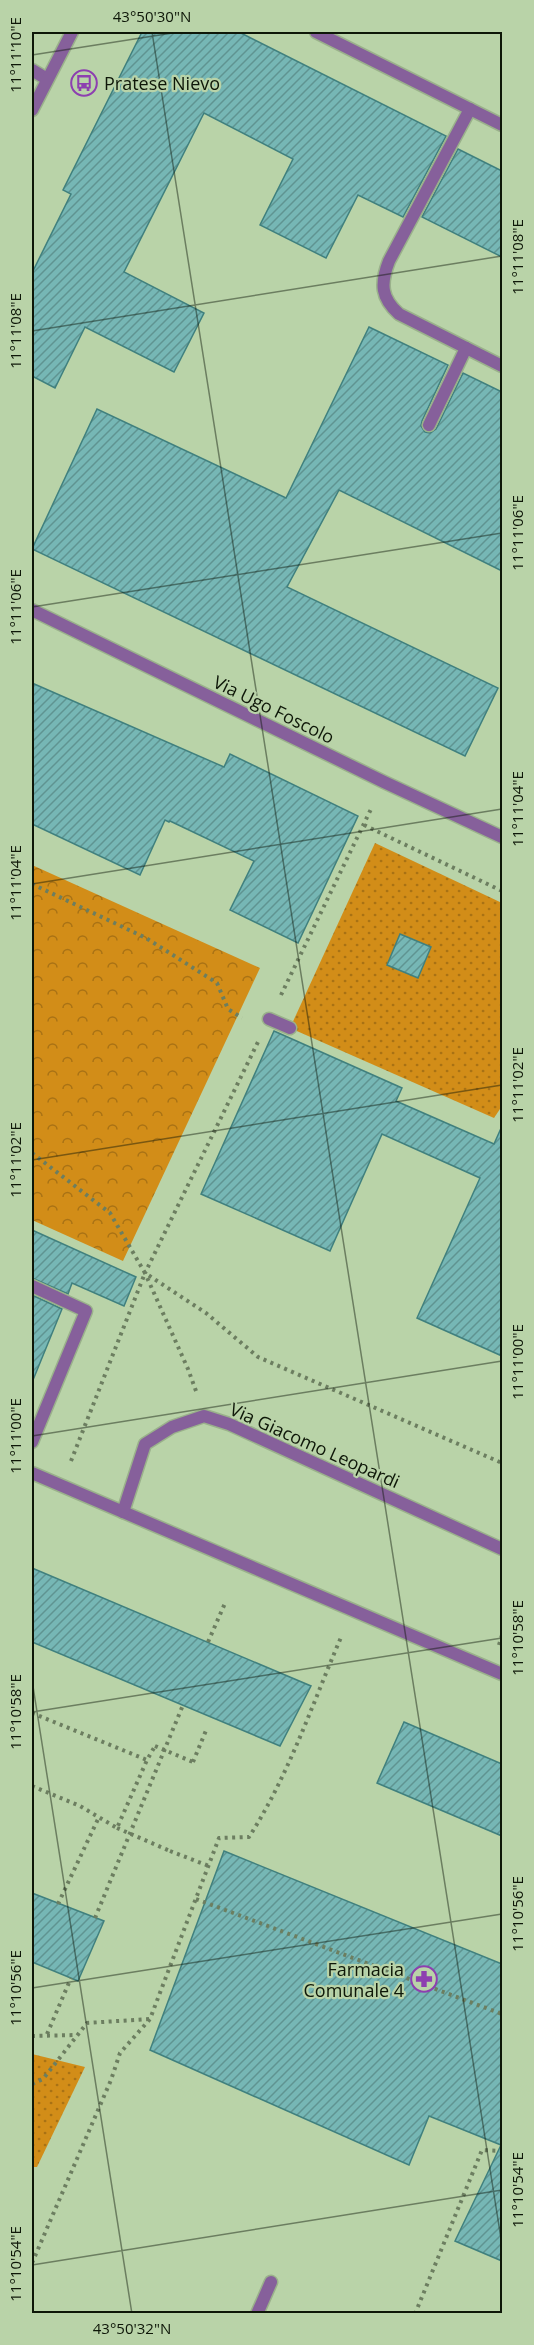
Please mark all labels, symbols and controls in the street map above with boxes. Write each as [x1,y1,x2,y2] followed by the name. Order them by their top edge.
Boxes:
[113,6,191,26] text: 43°50'30"N
[5,17,25,93] text: 11°11'10"E
[69,68,99,98] bus stop icon: Pratese Nievo
[104,71,220,95] place label: Pratese Nievo
[507,219,527,295] text: 11°11'08"E
[5,293,25,369] text: 11°11'08"E
[507,495,527,571] text: 11°11'06"E
[5,569,25,645] text: 11°11'06"E
[209,669,339,749] street label: Via Ugo Foscolo
[507,771,527,847] text: 11°11'04"E
[5,845,25,921] text: 11°11'04"E
[507,1047,527,1123] text: 11°11'02"E
[5,1122,25,1198] text: 11°11'02"E
[507,1324,527,1400] text: 11°11'00"E
[226,1397,404,1493] street label: Via Giacomo Leopardi
[5,1398,25,1474] text: 11°11'00"E
[507,1600,527,1676] text: 11°10'58"E
[5,1674,25,1750] text: 11°10'58"E
[507,1876,527,1952] text: 11°10'56"E
[5,1950,25,2026] text: 11°10'56"E
[303,1957,404,2002] place label: Farmacia Comunale 4
[409,1964,439,1994] pharmacy icon: Farmacia Comunale 4
[507,2152,527,2228] text: 11°10'54"E
[5,2226,25,2302] text: 11°10'54"E
[93,2318,171,2338] text: 43°50'32"N

